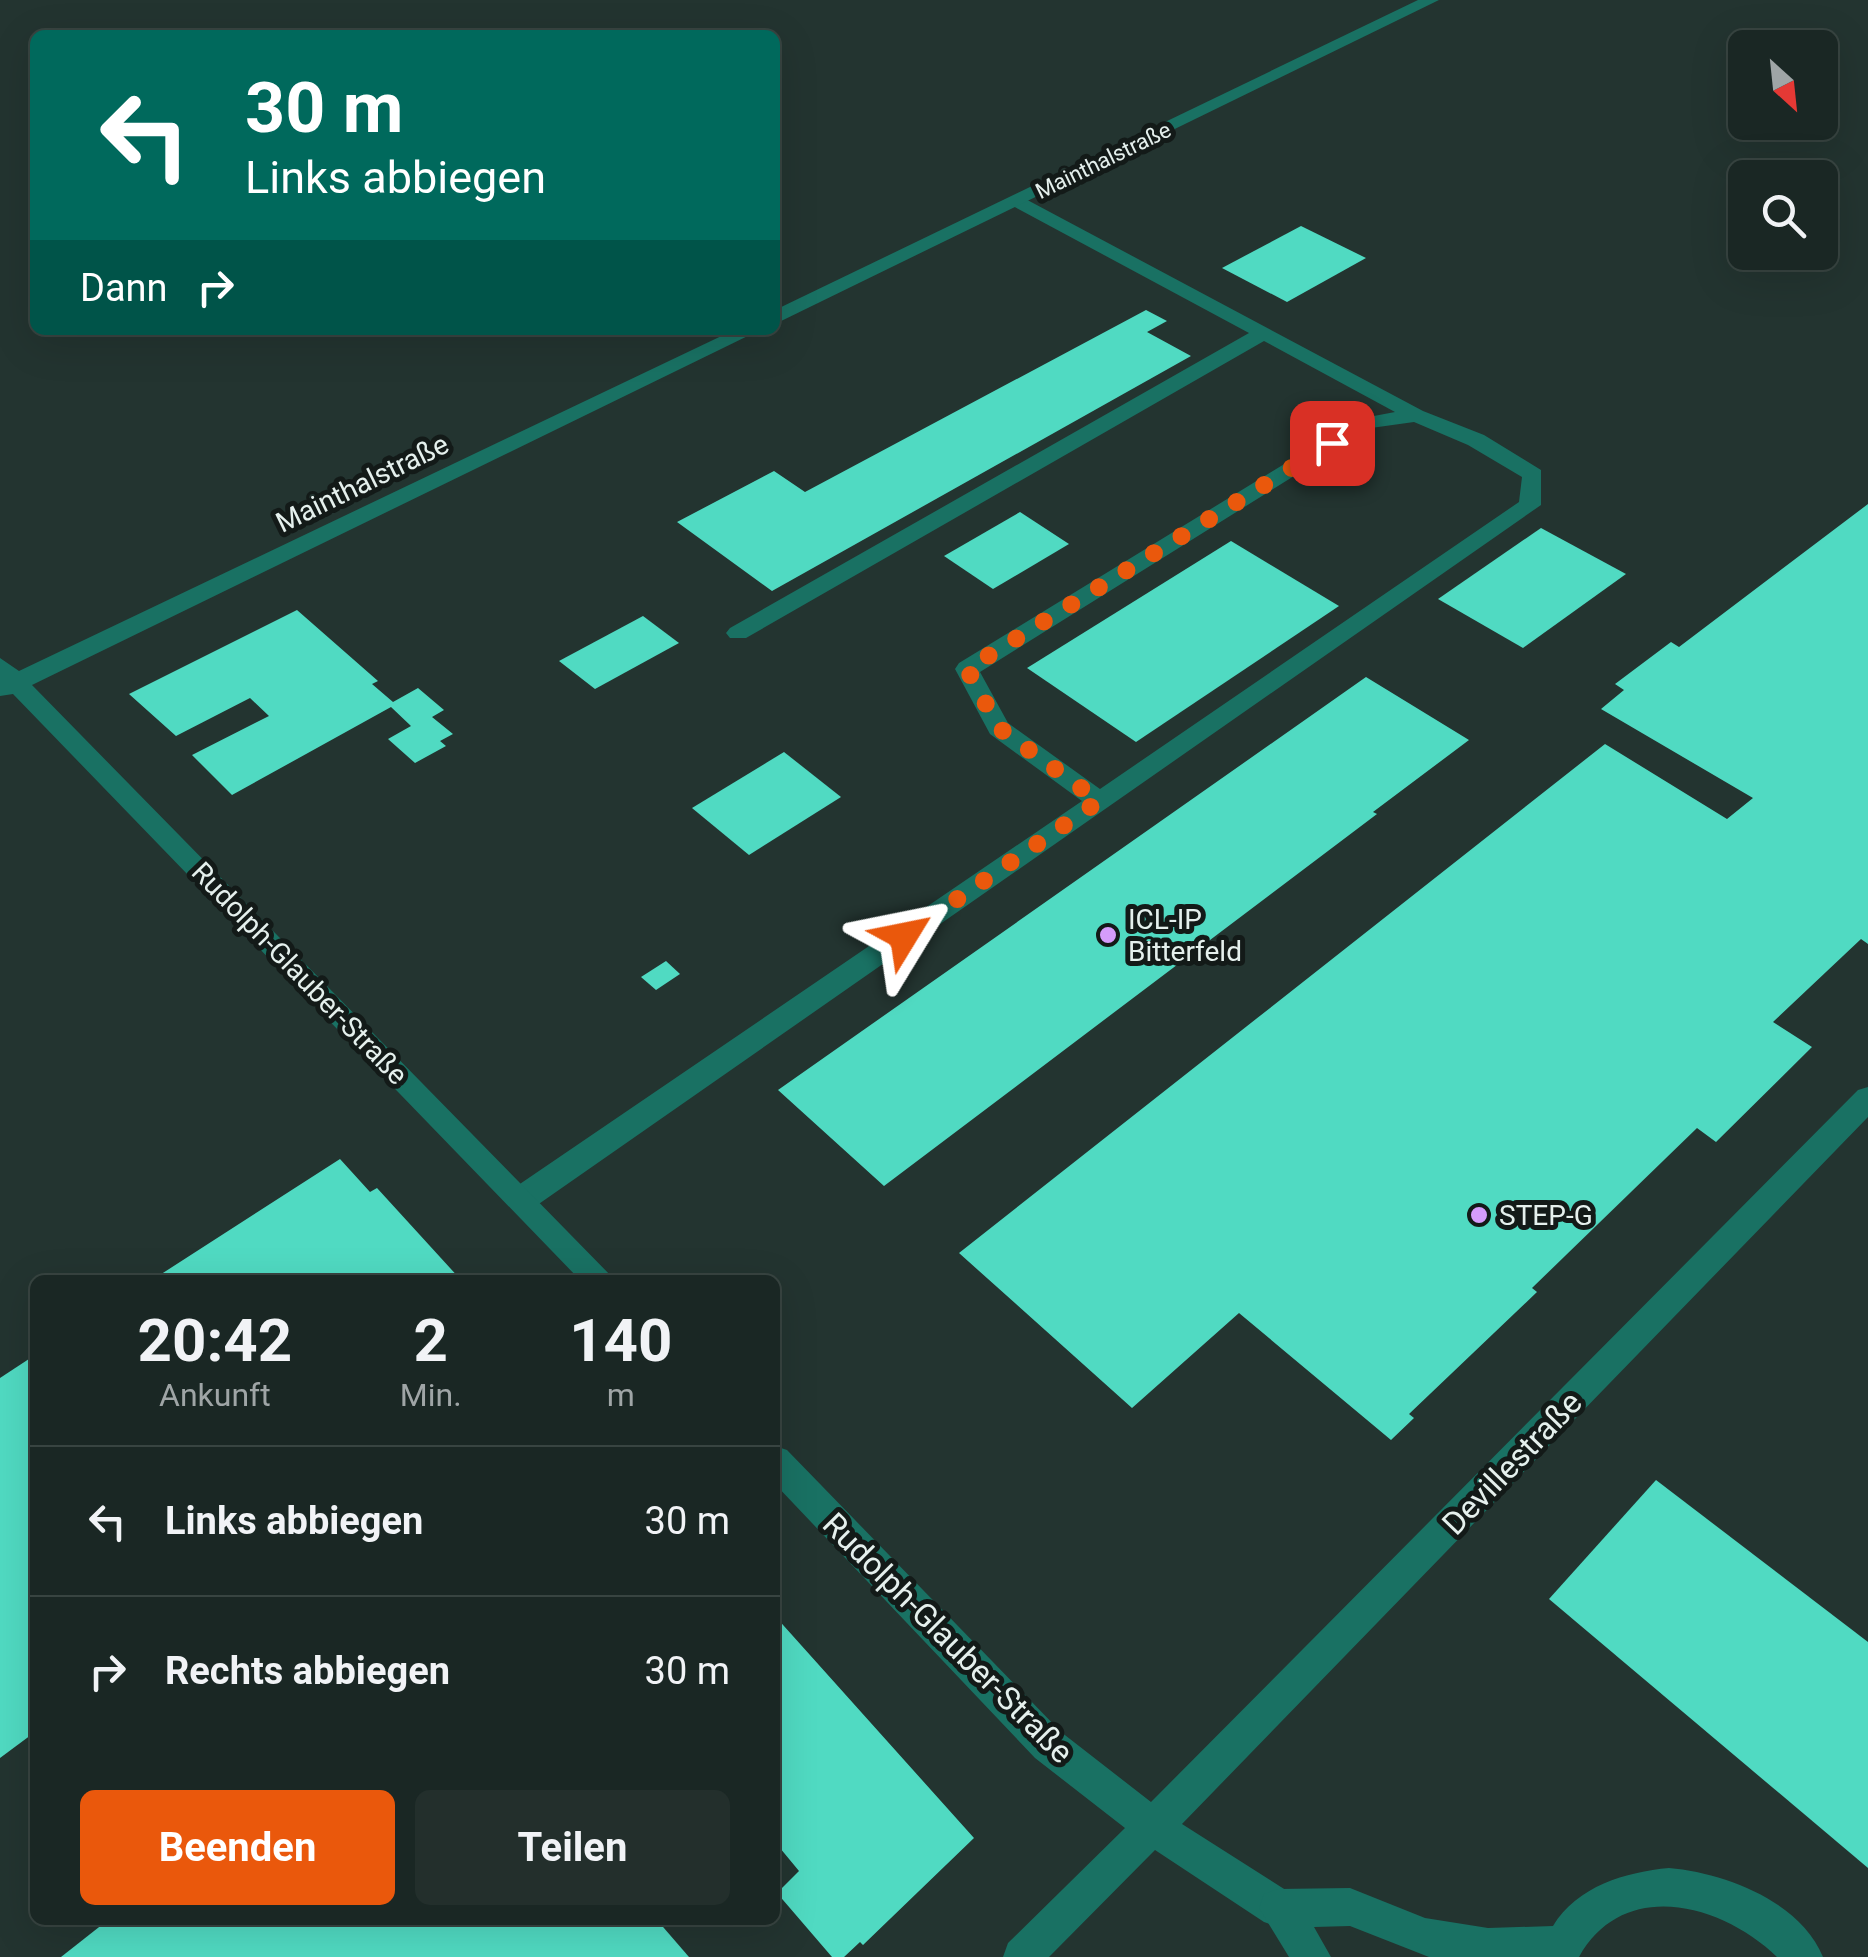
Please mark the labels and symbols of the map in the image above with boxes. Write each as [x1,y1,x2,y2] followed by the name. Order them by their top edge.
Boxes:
[1728,30,1838,140] north arrow
[1031,117,1175,204] street label: Mainthalstraße
[1290,401,1375,486] pin
[271,427,454,539] street label: Mainthalstraße
[185,855,414,1091] street label: Rudolph-Glauber-Straße
[852,884,956,988] position arrow
[1128,903,1242,968] place label: ICL-IP Bitterfeld
[1097,924,1119,946] marker: ICL-IP Bitterfeld
[1499,1199,1593,1232] place label: STEP-G
[1468,1204,1490,1226] marker: STEP-G
[1434,1384,1590,1542] street label: Devillestraße
[815,1505,1081,1771] street label: Rudolph-Glauber-Straße

